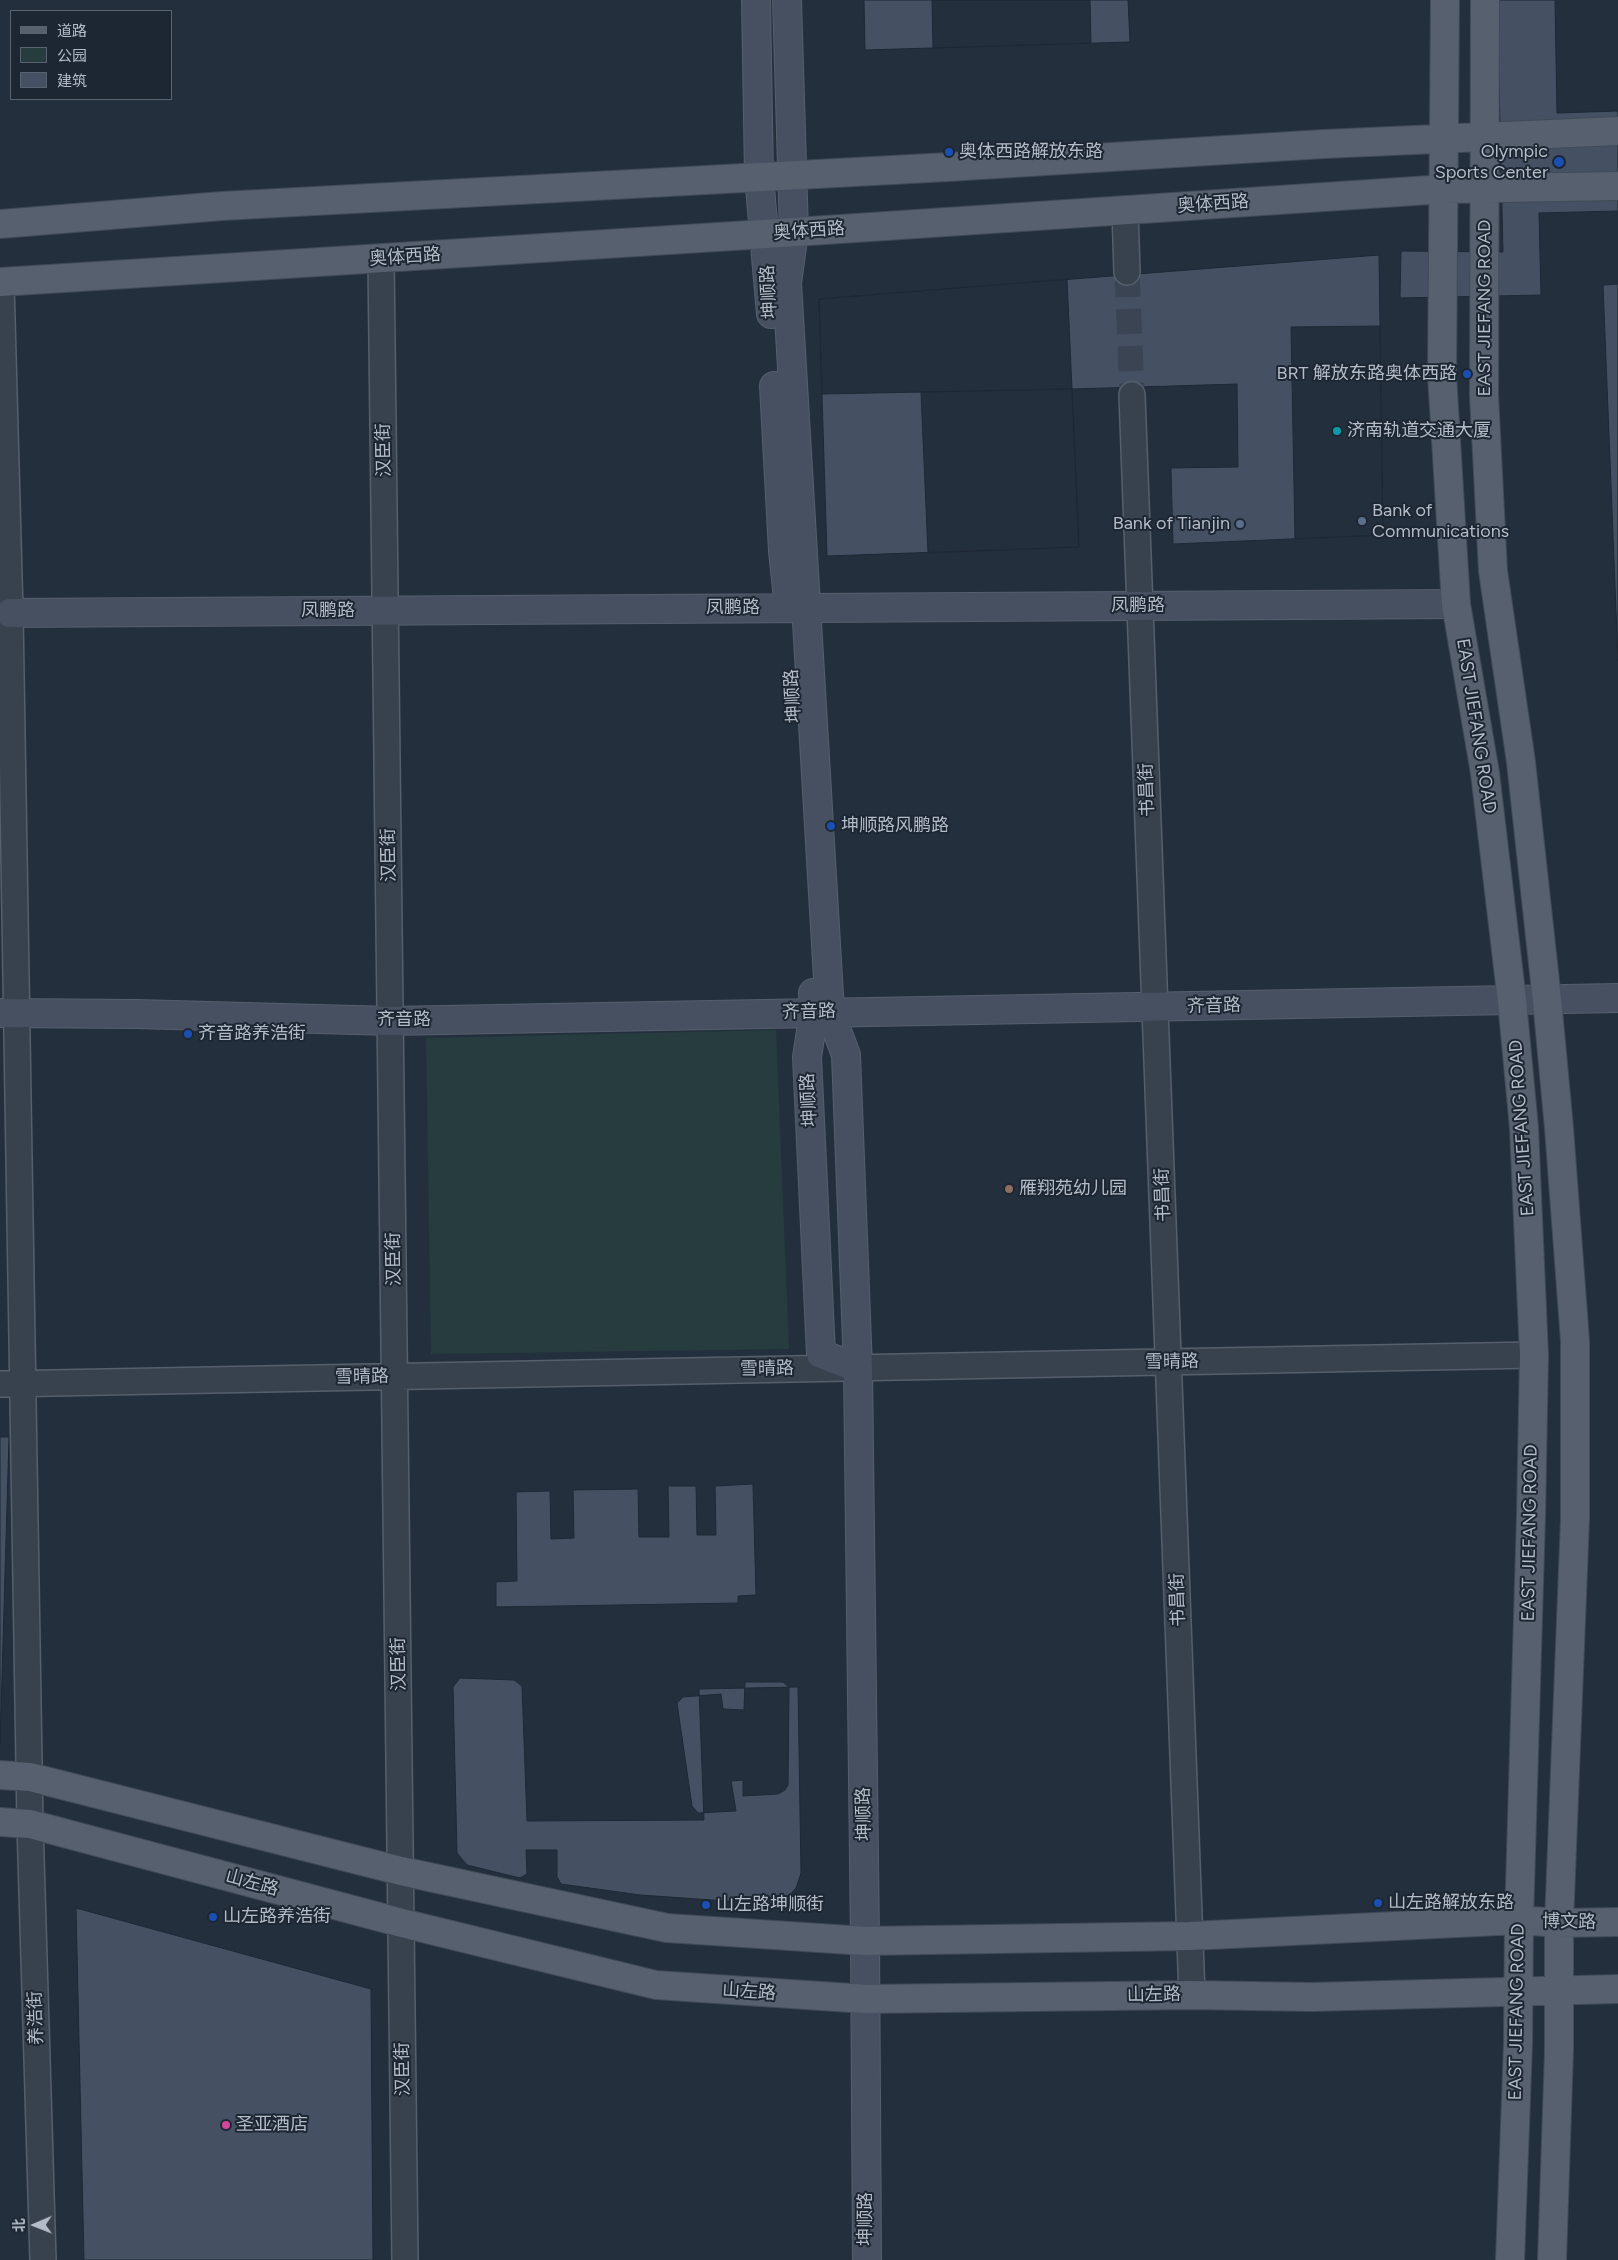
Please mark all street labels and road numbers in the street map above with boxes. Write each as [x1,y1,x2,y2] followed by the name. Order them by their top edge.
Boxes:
[1176,191,1250,217] street label: 奥体西路
[772,218,846,244] street label: 奥体西路
[1474,220,1496,396] street label: EAST JIEFANG ROAD
[368,244,442,270] street label: 奥体西路
[757,264,781,320] street label: 坤顺路
[373,423,395,477] street label: 汉臣街
[1111,595,1165,617] street label: 凤鹏路
[706,597,760,619] street label: 凤鹏路
[301,600,355,622] street label: 凤鹏路
[1451,637,1501,815] street label: EAST JIEFANG ROAD
[781,668,805,724] street label: 坤顺路
[1135,763,1159,817] street label: 书昌街
[378,828,400,882] street label: 汉臣街
[1187,995,1241,1017] street label: 齐音路
[782,1001,836,1023] street label: 齐音路
[377,1009,431,1031] street label: 齐音路
[1505,1039,1539,1217] street label: EAST JIEFANG ROAD
[797,1072,821,1128] street label: 坤顺路
[1151,1168,1175,1222] street label: 书昌街
[383,1232,405,1286] street label: 汉臣街
[1145,1351,1199,1373] street label: 雪晴路
[740,1358,794,1380] street label: 雪晴路
[335,1366,389,1388] street label: 雪晴路
[1518,1444,1542,1622] street label: EAST JIEFANG ROAD
[1166,1573,1190,1627] street label: 书昌街
[388,1637,410,1691] street label: 汉臣街
[853,1787,875,1841] street label: 坤顺路
[223,1866,281,1900] street label: 山左路
[1542,1911,1596,1933] street label: 博文路
[1505,1923,1529,2101] street label: EAST JIEFANG ROAD
[721,1979,777,2005] street label: 山左路
[1127,1984,1181,2006] street label: 山左路
[24,1991,48,2045] street label: 养浩街
[392,2042,414,2096] street label: 汉臣街
[855,2192,877,2246] street label: 坤顺路

